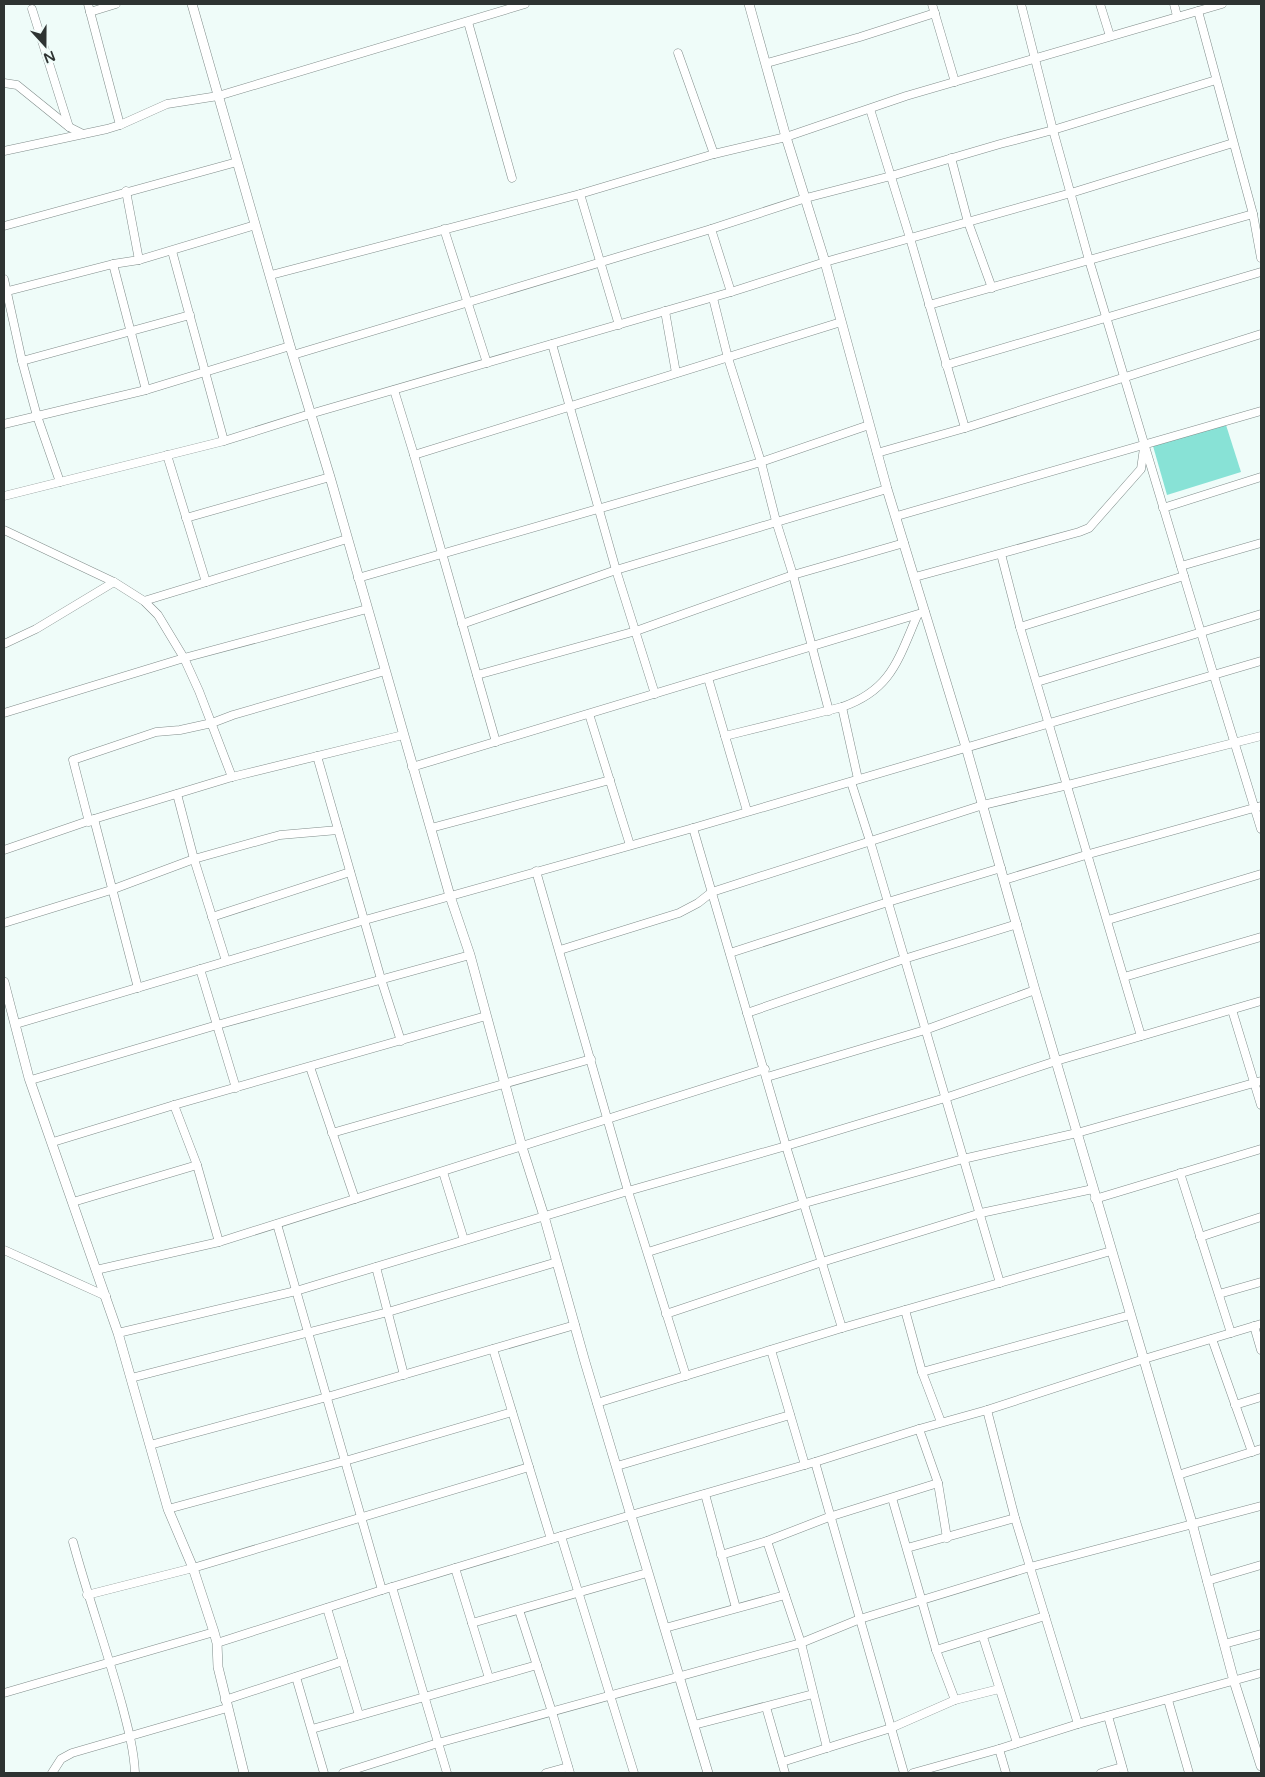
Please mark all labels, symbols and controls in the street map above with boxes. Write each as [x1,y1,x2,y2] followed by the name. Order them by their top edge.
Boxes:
[20,20,70,70] north arrow
[41,47,58,67] text: N

